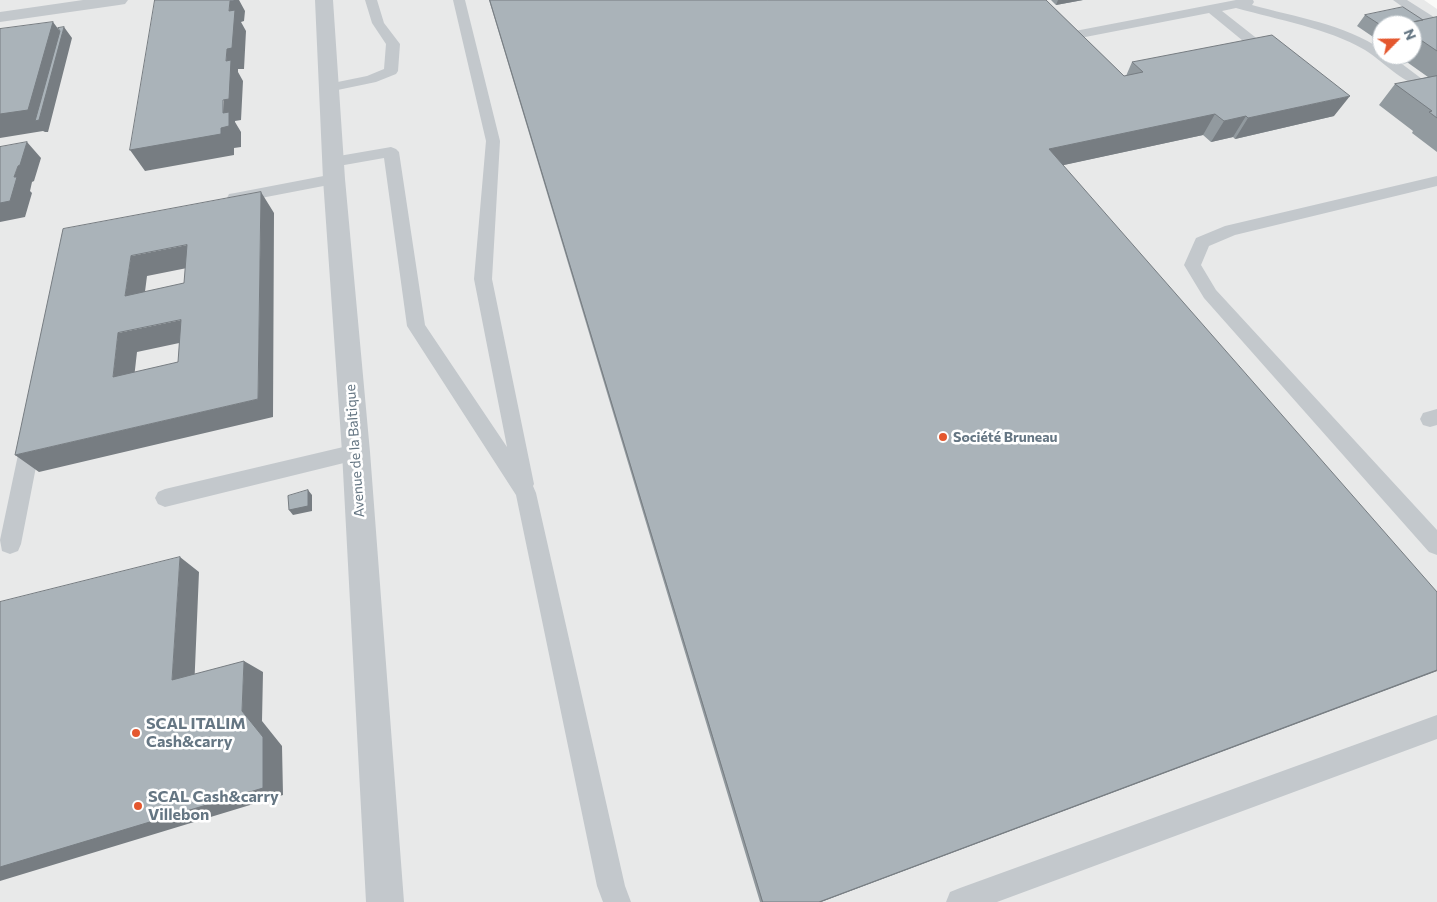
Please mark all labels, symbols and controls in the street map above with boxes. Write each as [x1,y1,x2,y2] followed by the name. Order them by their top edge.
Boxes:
[1372,15,1422,65] north arrow
[1400,26,1420,42] text: N
[342,384,368,518] street label: Avenue de la Baltique
[953,429,1058,445] place label: Société Bruneau
[937,431,949,443] marker: Société Bruneau
[146,714,246,752] place label: SCAL ITALIM Cash&carry
[130,727,142,739] marker: SCAL ITALIM Cash&carry
[148,787,279,825] place label: SCAL Cash&carry Villebon
[132,800,144,812] marker: SCAL Cash&carry Villebon

